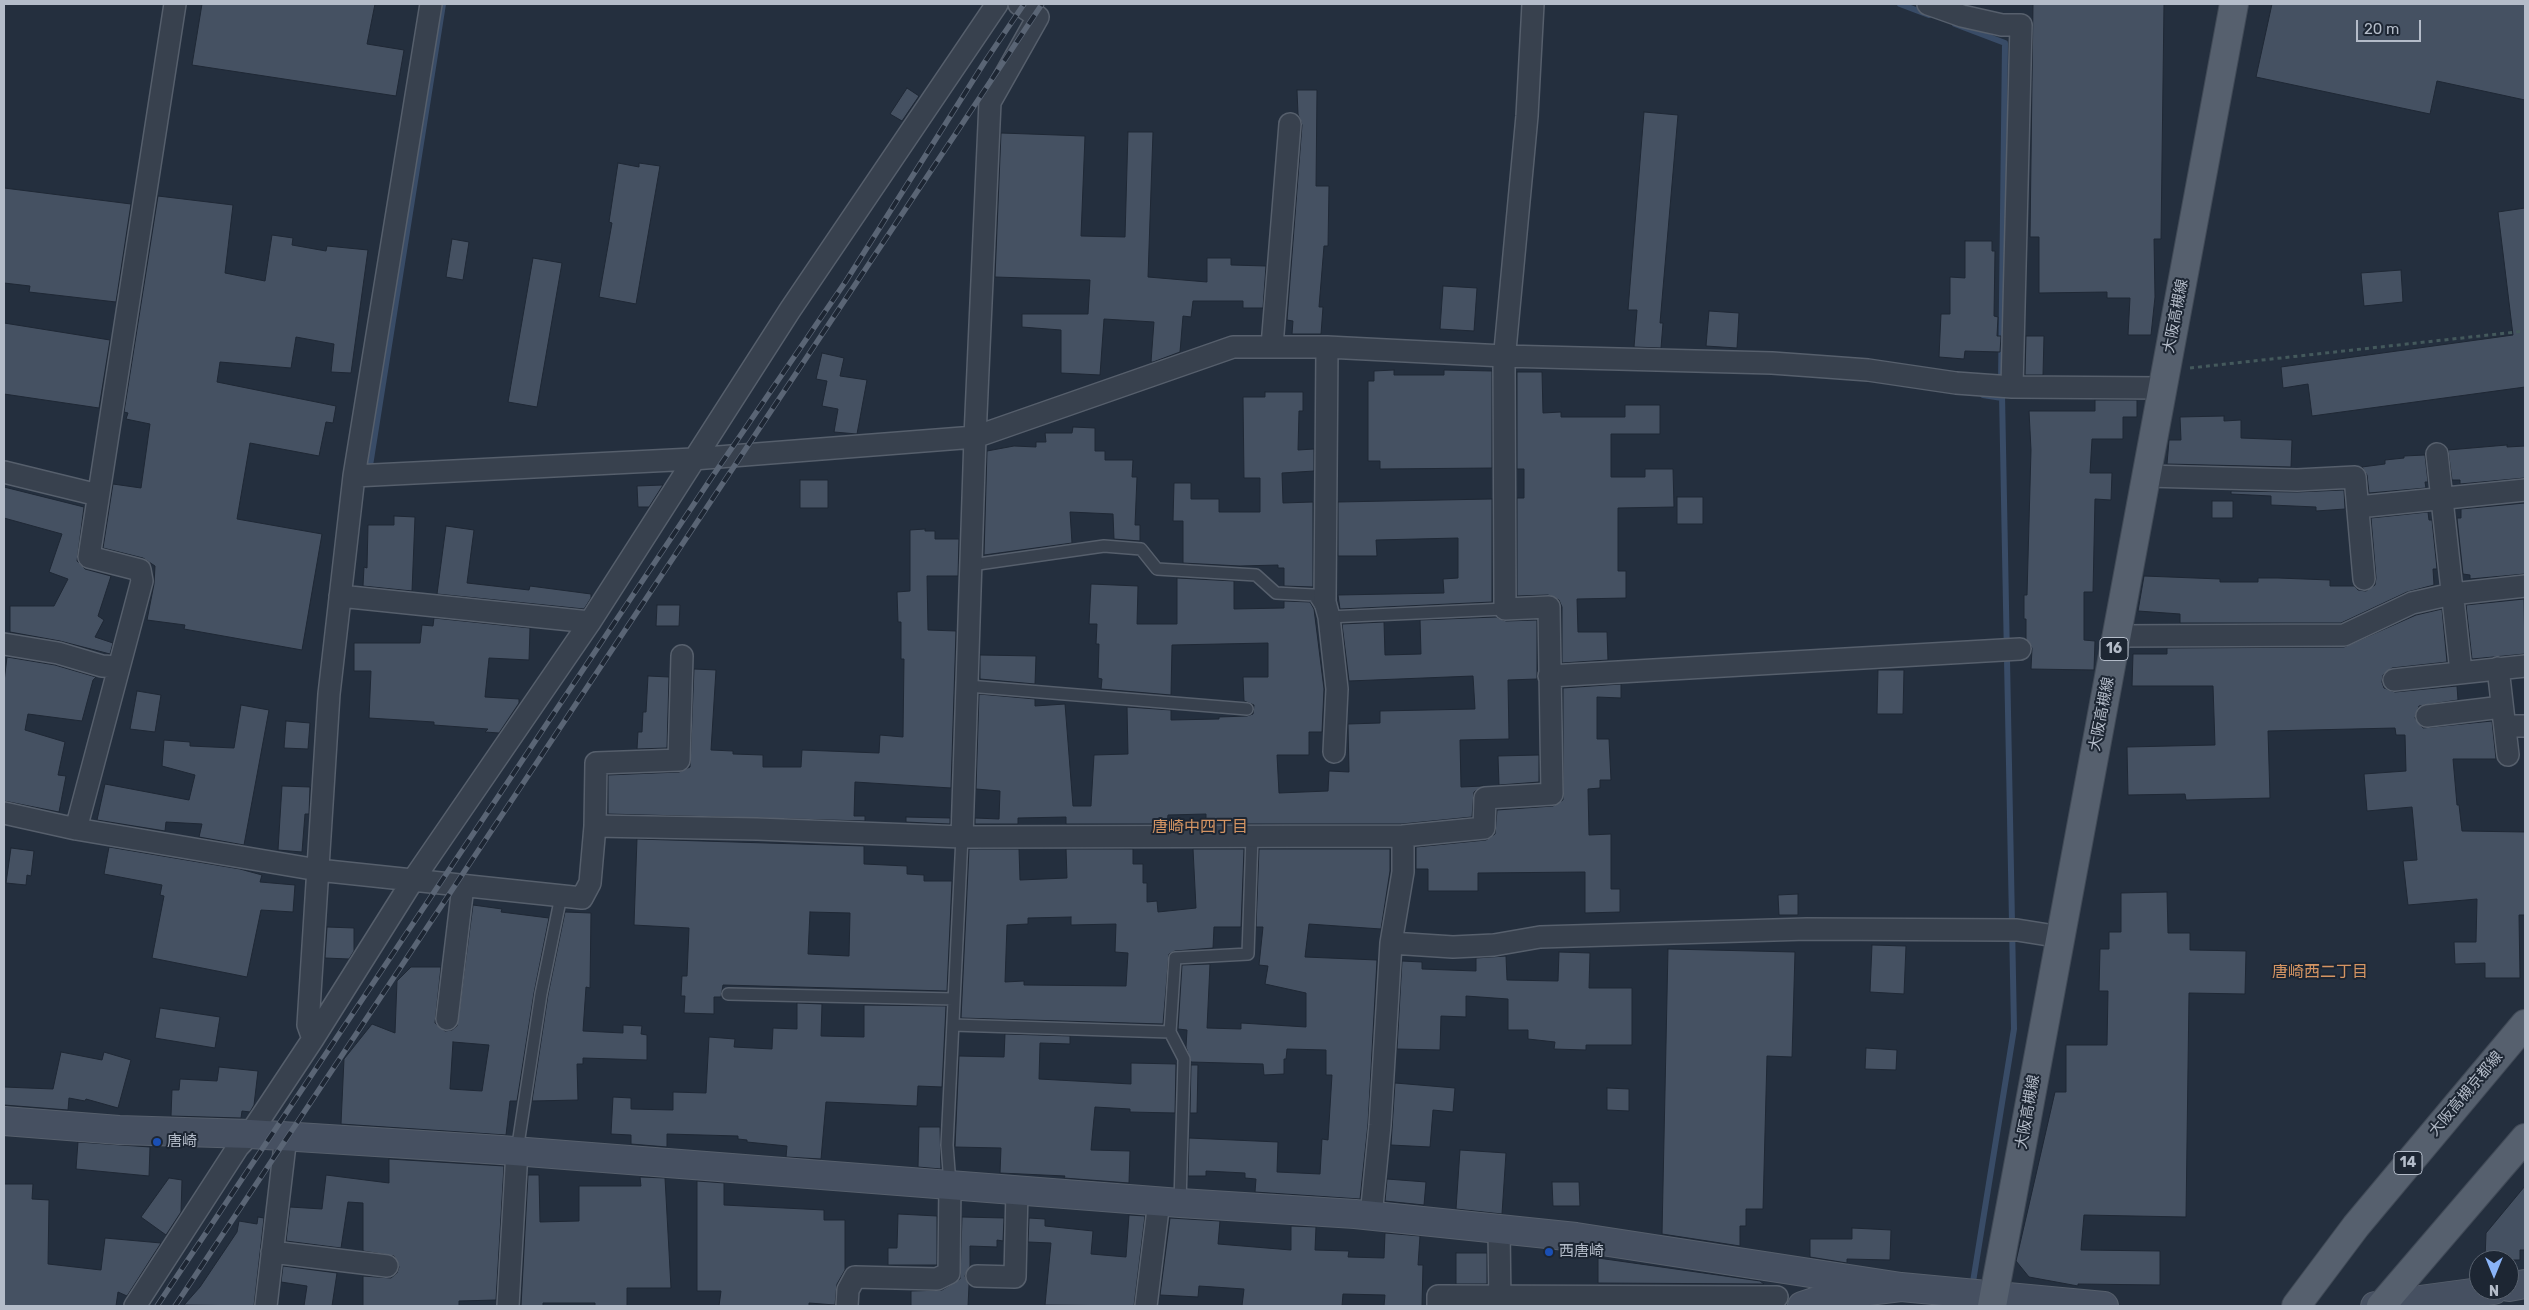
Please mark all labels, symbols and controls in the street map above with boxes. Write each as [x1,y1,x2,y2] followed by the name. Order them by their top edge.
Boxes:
[2359,10,2424,42] scale bar
[2364,20,2399,38] text: 20 m
[2160,277,2192,355] street label: 大阪高槻線
[2100,638,2128,661] road number: 16
[2086,675,2118,753] street label: 大阪高槻線
[1152,817,1248,837] district label: 唐崎中四丁目
[2272,962,2368,982] district label: 唐崎西二丁目
[2425,1048,2507,1140] street label: 大阪高槻京都線
[2013,1074,2043,1150] street label: 大阪高槻線
[167,1133,197,1151] place label: 唐崎
[151,1136,163,1148] marker: 唐崎
[2394,1152,2422,1174] road number: 14
[1559,1243,1604,1261] place label: 西唐崎
[1543,1246,1555,1258] marker: 西唐崎
[2469,1250,2519,1300] north arrow
[2489,1281,2499,1298] text: N

